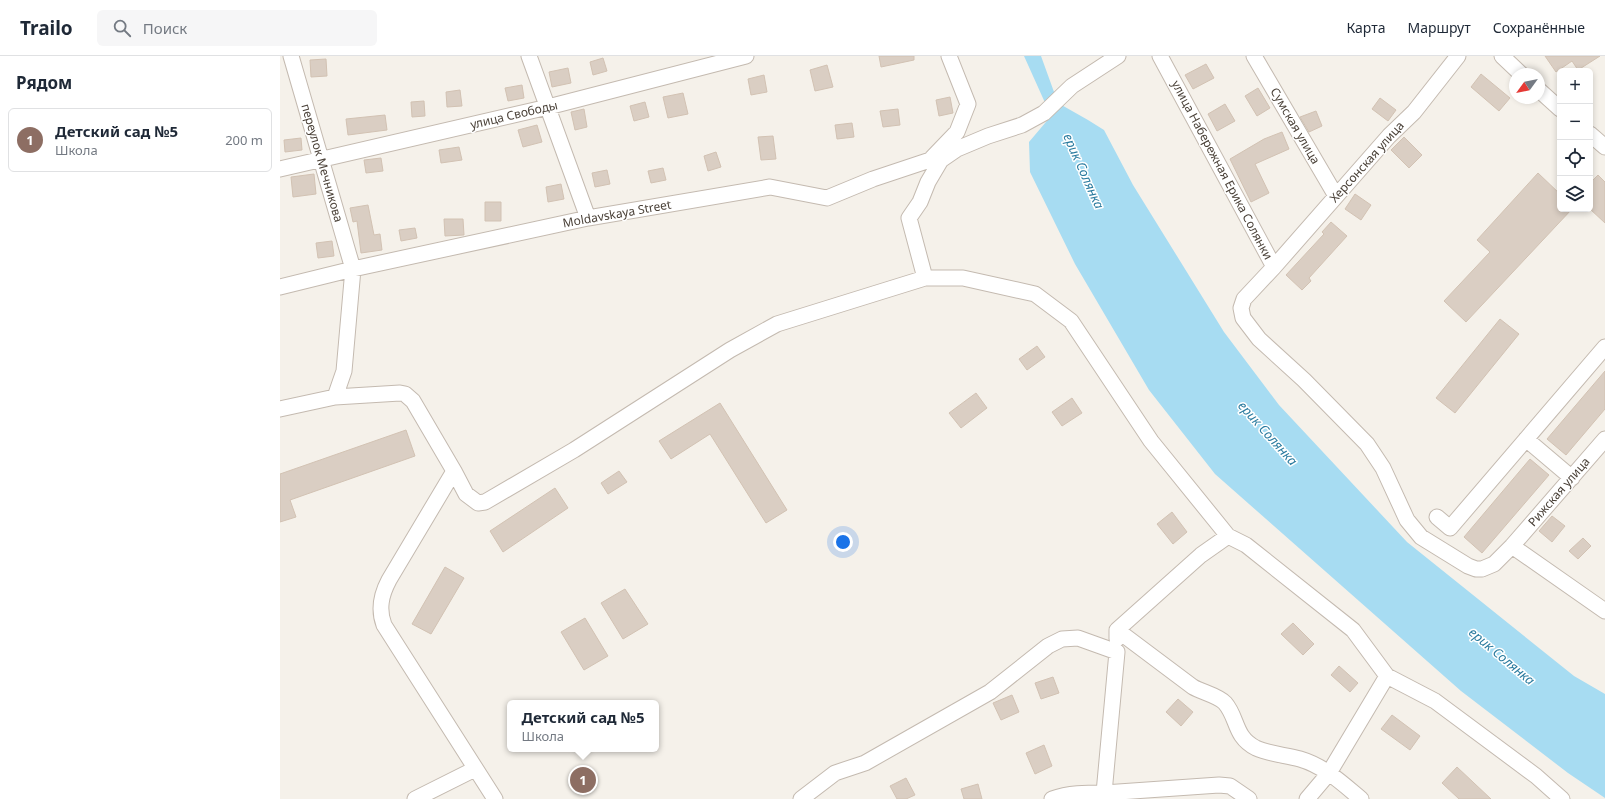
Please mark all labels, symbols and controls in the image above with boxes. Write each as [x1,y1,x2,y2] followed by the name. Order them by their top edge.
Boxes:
[97,10,377,46] search box
[20,15,73,41] text: Trailo
[111,17,133,39] icon: search
[143,18,187,38] text: Поиск
[1346,18,1385,37] text: Карта
[1407,18,1471,37] text: Маршрут
[1493,18,1585,37] text: Сохранённые
[1509,68,1545,104] north arrow
[1557,68,1593,212] map controls
[1557,68,1593,104] button: +
[16,71,72,94] text: Рядом
[1168,77,1277,262] street label: улица Набережная Ерика Солянки
[1267,84,1324,167] street label: Сумская улица
[468,96,559,133] street label: улица Свободы
[297,102,348,224] street label: переулок Мечникова
[1557,104,1593,140] button: −
[1326,117,1408,206] street label: Херсонская улица
[55,121,178,141] text: Детский сад №5
[1059,130,1109,212] water label: ерик Солянка
[26,131,34,149] text: 1
[225,131,263,149] text: 200 m
[1557,140,1593,176] button: locate
[55,141,98,159] text: Школа
[1557,176,1593,212] button: layers
[561,195,673,231] street label: Moldavskaya Street
[1234,397,1302,470] water label: ерик Солянка
[1524,454,1593,530] street label: Рижская улица
[833,532,853,552] your location
[1465,623,1539,689] water label: ерик Солянка
[507,700,659,752] popup
[521,707,645,727] text: Детский сад №5
[521,727,564,745] text: Школа
[570,765,596,795] pin: 1

